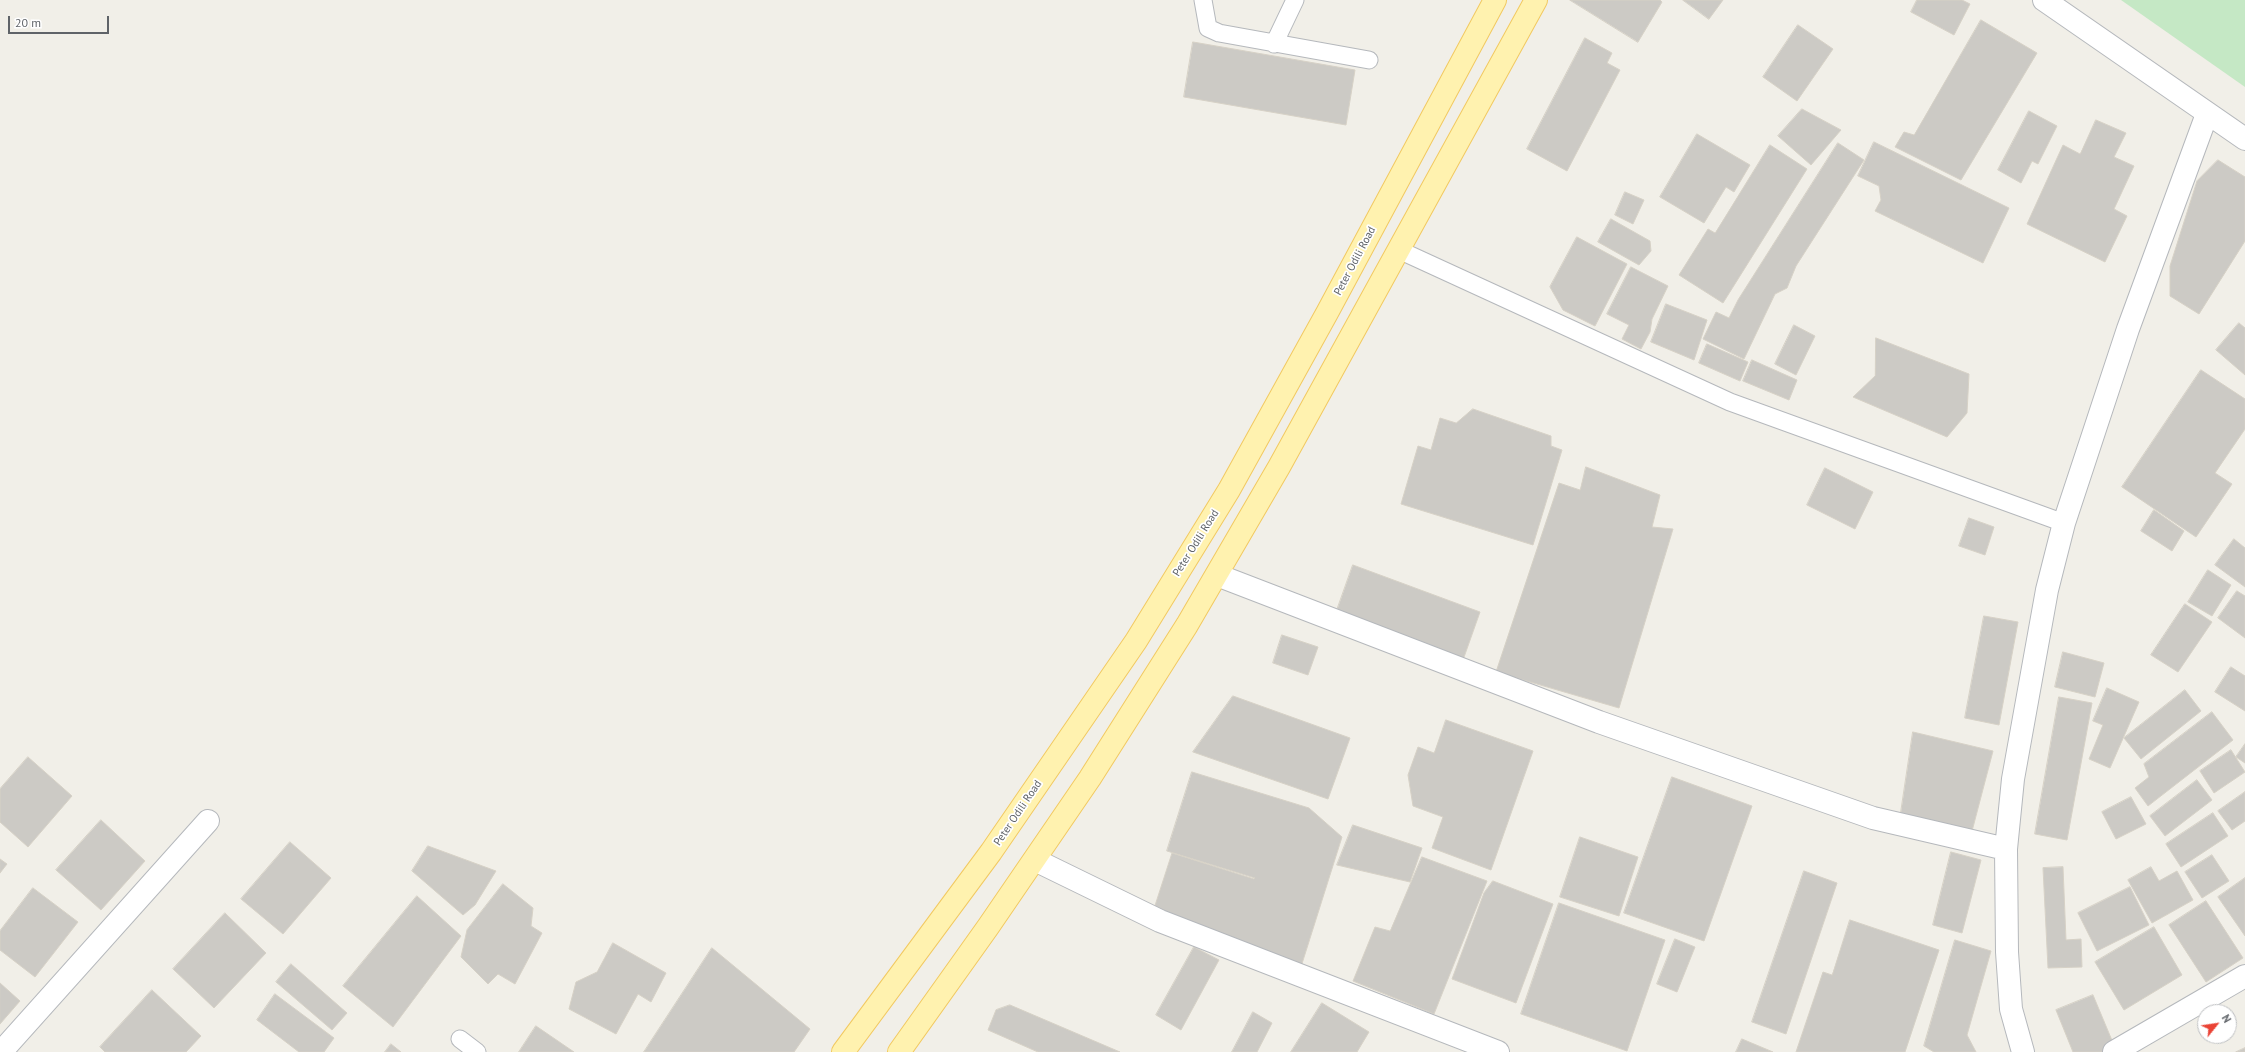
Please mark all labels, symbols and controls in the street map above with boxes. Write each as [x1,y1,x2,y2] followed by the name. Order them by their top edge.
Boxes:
[10,8,111,34] scale bar
[15,15,41,30] text: 20 m
[1331,224,1379,298] street label: Peter Odili Road
[1170,507,1222,579] street label: Peter Odili Road
[991,778,1045,848] street label: Peter Odili Road
[2197,1004,2237,1044] north arrow
[2219,1012,2234,1025] text: N

